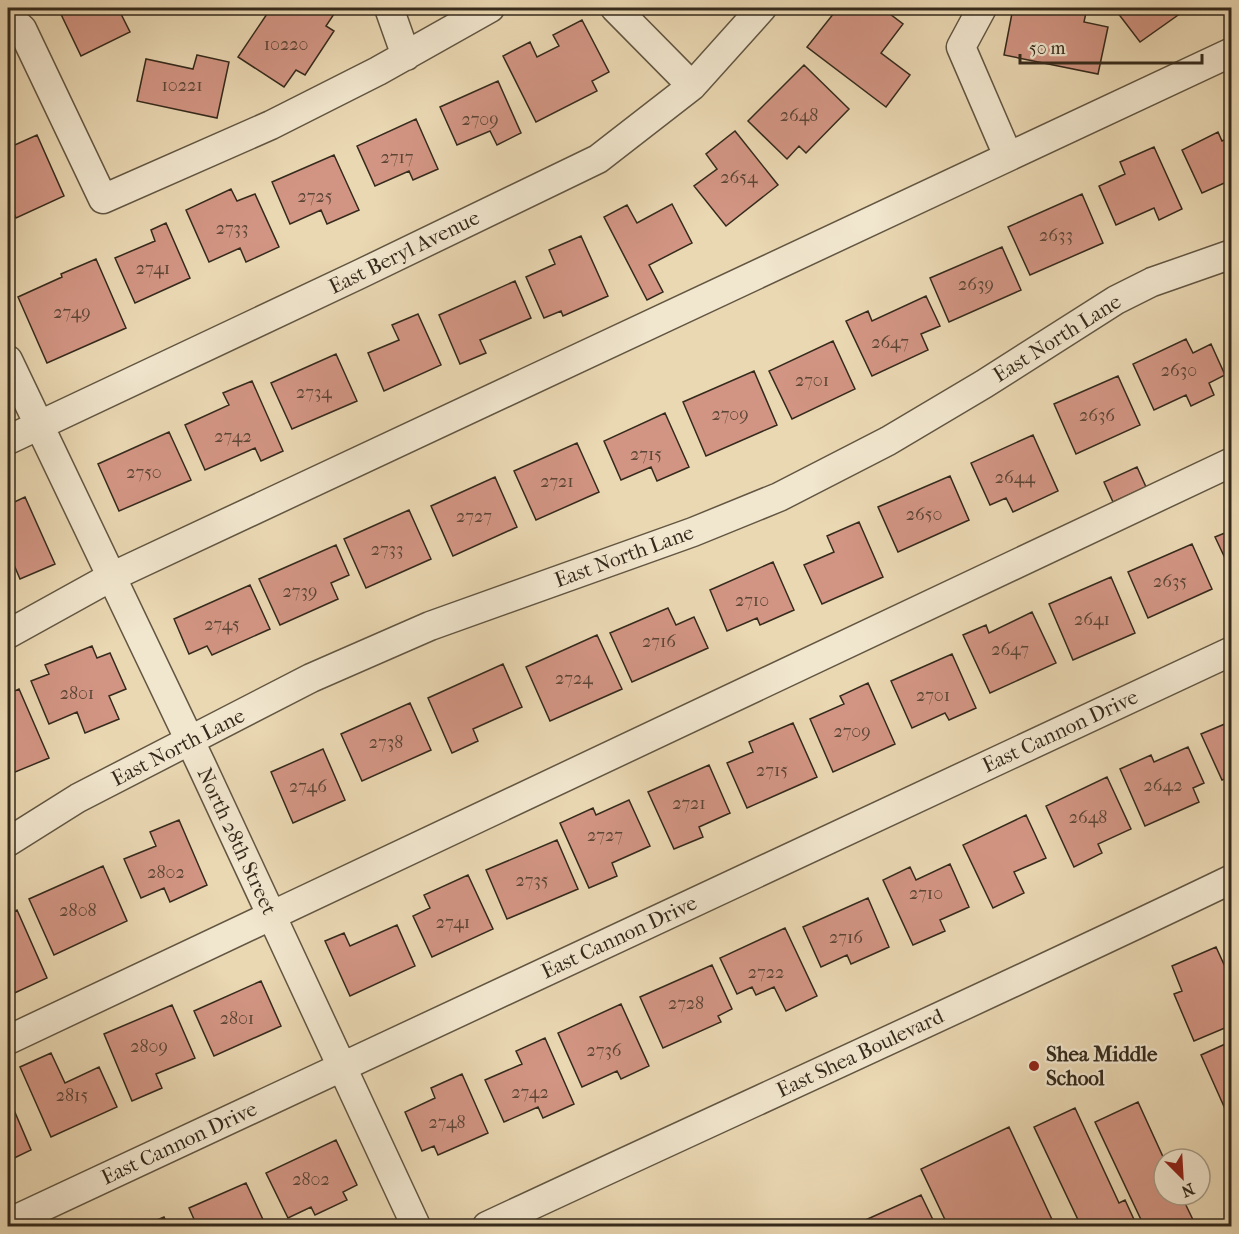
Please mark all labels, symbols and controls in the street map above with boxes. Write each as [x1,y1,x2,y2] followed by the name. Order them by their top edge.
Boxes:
[1020,27,1202,65] scale bar
[264,34,308,55] house number: 10220
[1029,38,1066,59] text: 50 m
[161,75,203,96] house number: 10221
[780,105,818,126] house number: 2648
[461,109,499,130] house number: 2709
[380,147,414,168] house number: 2717
[720,167,758,188] house number: 2654
[298,186,333,207] house number: 2725
[325,205,483,299] street label: East Beryl Avenue
[216,218,248,239] house number: 2733
[1039,225,1073,246] house number: 2633
[136,258,170,279] house number: 2741
[958,274,994,295] house number: 2639
[989,289,1125,387] street label: East North Lane
[53,302,91,323] house number: 2749
[871,332,909,353] house number: 2647
[1161,360,1197,381] house number: 2630
[795,370,829,391] house number: 2701
[296,382,332,403] house number: 2734
[711,404,749,425] house number: 2709
[1079,405,1115,426] house number: 2636
[214,426,252,447] house number: 2742
[630,444,662,465] house number: 2715
[126,462,162,483] house number: 2750
[995,467,1036,488] house number: 2644
[540,471,574,492] house number: 2721
[906,504,942,525] house number: 2650
[456,506,492,527] house number: 2727
[551,520,697,592] street label: East North Lane
[371,539,403,560] house number: 2733
[1153,571,1187,592] house number: 2635
[283,581,317,602] house number: 2739
[735,590,769,611] house number: 2710
[1074,609,1110,630] house number: 2641
[204,614,240,635] house number: 2745
[642,631,676,652] house number: 2716
[991,639,1029,660] house number: 2647
[555,668,593,689] house number: 2724
[60,683,94,704] house number: 2801
[978,684,1142,778] street label: East Cannon Drive
[916,685,950,706] house number: 2701
[107,703,249,791] street label: East North Lane
[833,721,871,742] house number: 2709
[369,732,403,753] house number: 2738
[756,760,788,781] house number: 2715
[192,764,282,919] street label: North 28th Street
[1144,775,1182,796] house number: 2642
[289,776,327,797] house number: 2746
[672,793,706,814] house number: 2721
[1069,807,1107,828] house number: 2648
[587,825,623,846] house number: 2727
[147,862,185,883] house number: 2802
[515,870,549,891] house number: 2735
[909,883,943,904] house number: 2710
[537,890,701,984] street label: East Cannon Drive
[59,900,97,921] house number: 2808
[436,912,470,933] house number: 2741
[829,927,863,948] house number: 2716
[748,962,784,983] house number: 2722
[668,993,704,1014] house number: 2728
[773,1004,948,1102] street label: East Shea Boulevard
[220,1008,254,1029] house number: 2801
[130,1036,168,1057] house number: 2809
[586,1040,622,1061] house number: 2736
[1046,1042,1158,1090] place label: Shea Middle School
[1027,1059,1041,1073] marker: Shea Middle School
[511,1082,549,1103] house number: 2742
[56,1085,88,1106] house number: 2815
[97,1096,261,1190] street label: East Cannon Drive
[428,1112,466,1133] house number: 2748
[1152,1147,1212,1207] north arrow
[292,1169,330,1190] house number: 2802
[1178,1179,1197,1202] text: N

